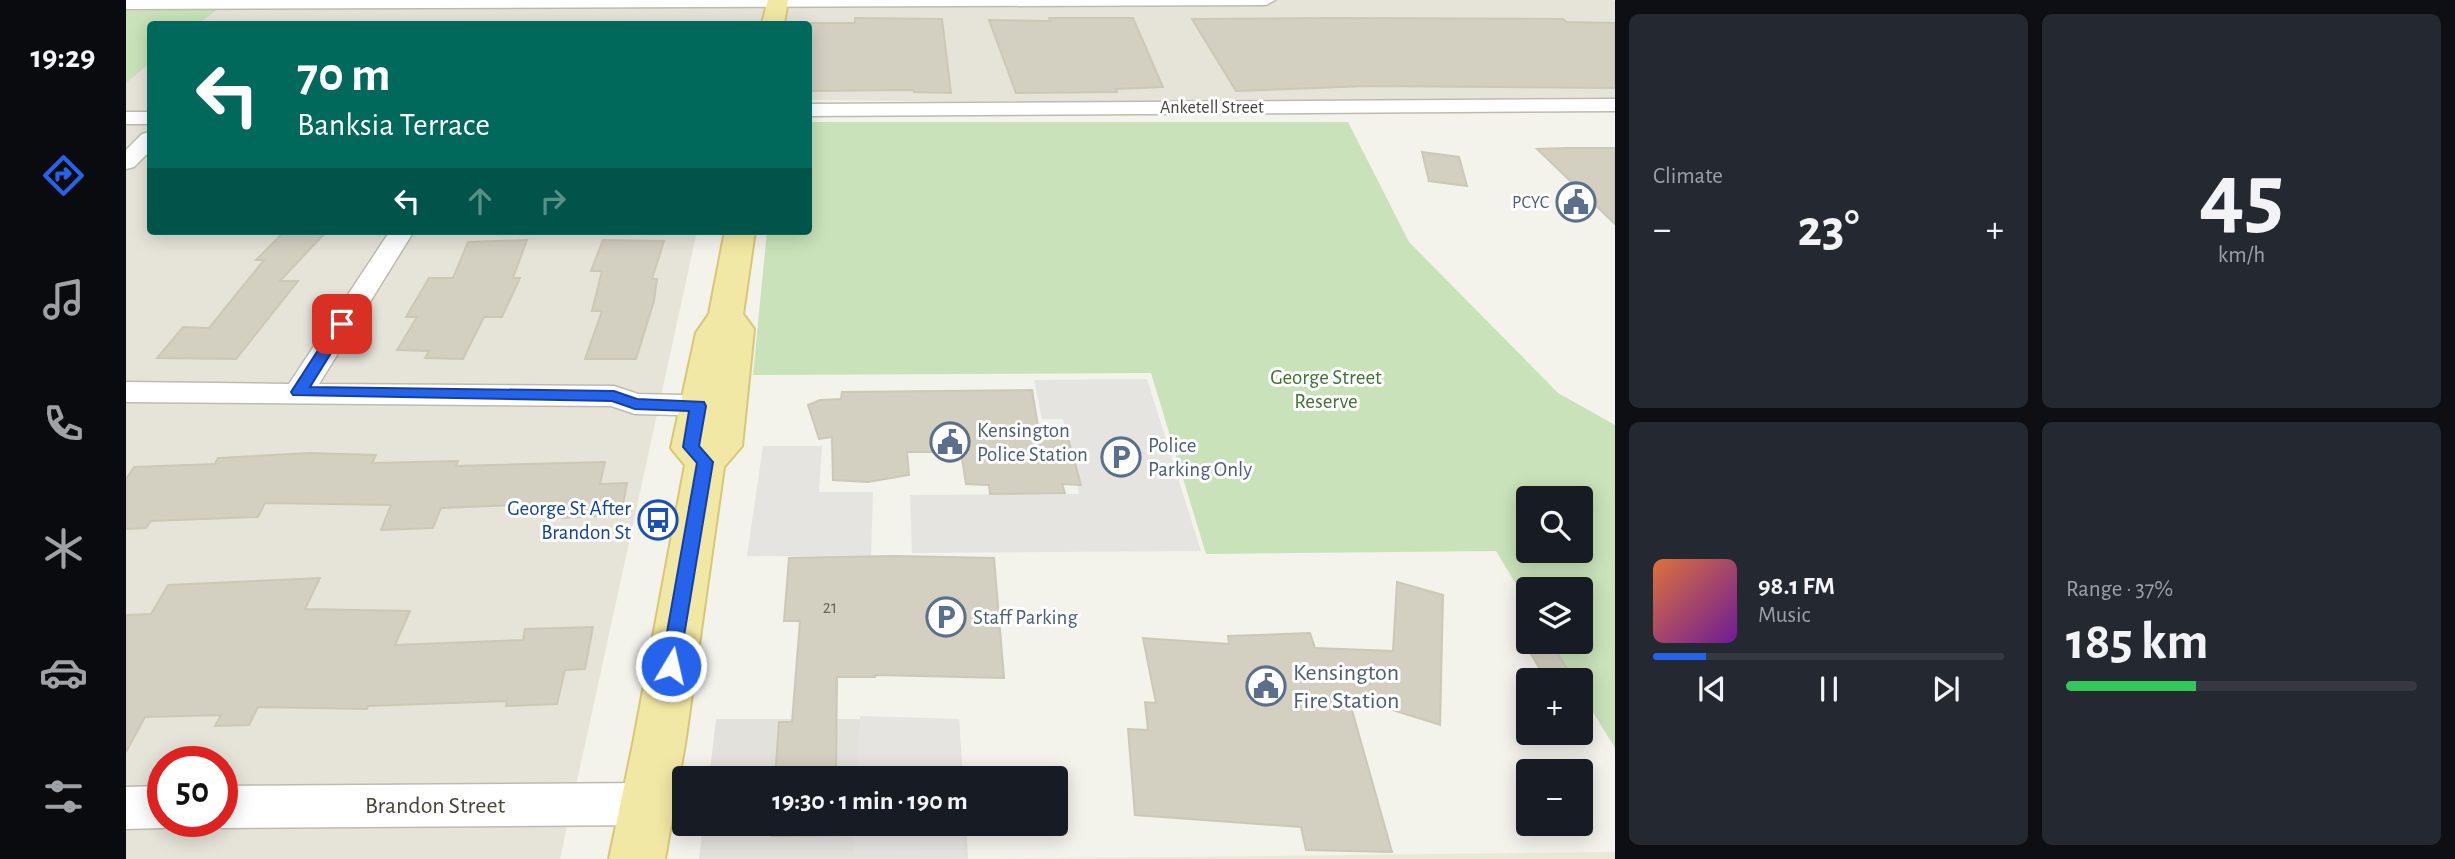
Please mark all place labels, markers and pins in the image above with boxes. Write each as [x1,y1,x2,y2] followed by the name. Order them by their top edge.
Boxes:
[1555,181,1597,223] public building icon: PCYC
[1512,194,1549,212] place label: PCYC
[312,294,372,354] pin
[977,420,1088,465] place label: Kensington Police Station
[929,421,971,463] public building icon: Kensington Police Station
[1148,435,1252,480] place label: Police Parking Only
[1100,436,1142,478] parking icon: Police Parking Only
[507,498,631,543] place label: George St After Brandon St
[637,499,679,541] bus stop icon: George St After Brandon St
[925,596,967,638] parking icon: Staff Parking
[973,607,1078,628] place label: Staff Parking
[1293,661,1399,713] place label: Kensington Fire Station
[1245,665,1287,707] public building icon: Kensington Fire Station

